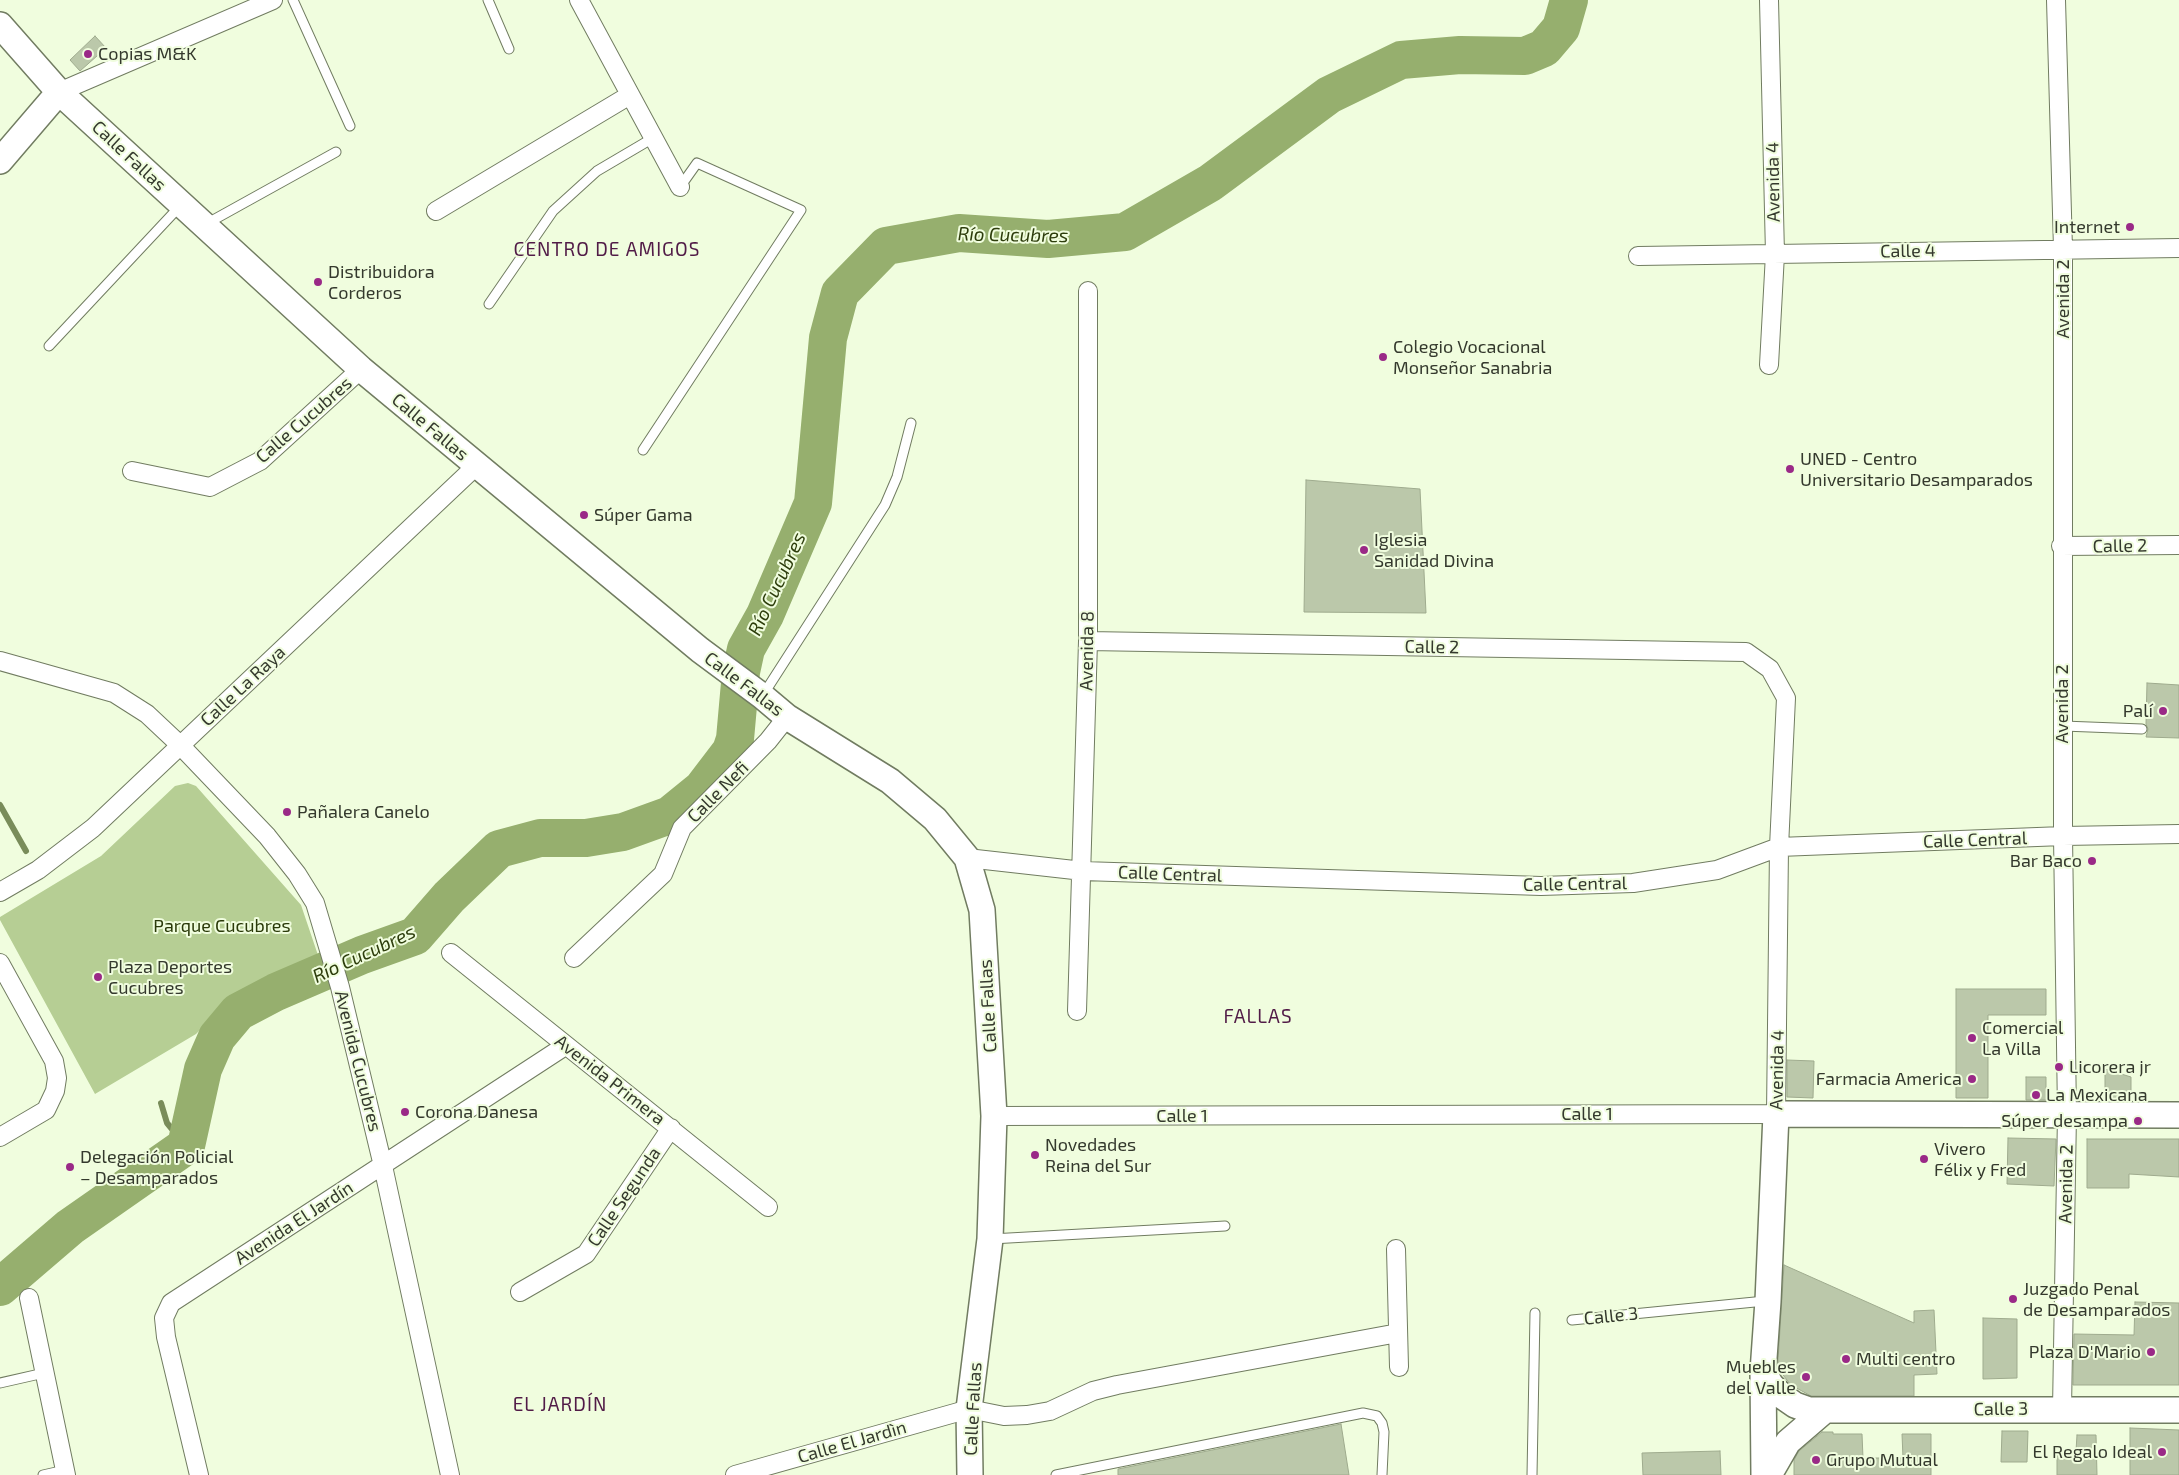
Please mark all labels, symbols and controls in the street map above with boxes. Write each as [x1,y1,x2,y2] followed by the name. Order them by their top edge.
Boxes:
[98,43,197,65] place label: Copias M&K
[82,48,94,60] marker: Copias M&K
[87,116,171,196] street label: Calle Fallas
[1762,142,1784,222] street label: Avenida 4
[2054,216,2120,238] place label: Internet
[2124,221,2136,233] marker: Internet
[957,223,1069,247] water label: Río Cucubres
[512,239,702,261] district label: CENTRO DE AMIGOS
[1880,240,1936,262] street label: Calle 4
[2052,259,2074,339] street label: Avenida 2
[328,261,435,304] place label: Distribuidora Corderos
[312,276,324,288] marker: Distribuidora Corderos
[1393,336,1552,378] place label: Colegio Vocacional Monseñor Sanabria
[1377,351,1389,363] marker: Colegio Vocacional Monseñor Sanabria
[252,372,356,468] street label: Calle Cucubres
[387,389,473,465] street label: Calle Fallas
[1800,448,2033,490] place label: UNED - Centro Universitario Desamparados
[1784,463,1796,475] marker: UNED - Centro Universitario Desamparados
[594,504,693,526] place label: Súper Gama
[578,509,590,521] marker: Súper Gama
[743,529,811,639] water label: Río Cucubres
[1374,529,1494,572] place label: Iglesia Sanidad Divina
[2093,535,2147,557] street label: Calle 2
[1358,544,1370,556] marker: Iglesia Sanidad Divina
[1076,611,1098,691] street label: Avenida 8
[1405,636,1459,658] street label: Calle 2
[196,641,290,731] street label: Calle La Raya
[700,647,788,721] street label: Calle Fallas
[2051,664,2073,744] street label: Avenida 2
[2123,700,2153,722] place label: Palí
[2157,705,2169,717] marker: Palí
[683,757,753,827] street label: Calle Nefi
[297,801,430,823] place label: Pañalera Canelo
[281,806,293,818] marker: Pañalera Canelo
[1923,827,2027,853] street label: Calle Central
[2010,850,2082,872] place label: Bar Baco
[2086,855,2098,867] marker: Bar Baco
[1118,861,1222,887] street label: Calle Central
[1523,872,1627,896] street label: Calle Central
[153,915,291,937] park label: Parque Cucubres
[309,920,419,988] water label: Río Cucubres
[108,956,232,999] place label: Plaza Deportes Cucubres
[975,959,1001,1053] street label: Calle Fallas
[92,971,104,983] marker: Plaza Deportes Cucubres
[330,988,386,1134] street label: Avenida Cucubres
[1223,1006,1293,1028] district label: FALLAS
[1982,1017,2063,1060] place label: Comercial La Villa
[551,1030,669,1130] street label: Avenida Primera
[1766,1030,1788,1110] street label: Avenida 4
[1966,1032,1978,1044] marker: Comercial La Villa
[2069,1056,2151,1078] place label: Licorera jr
[2053,1061,2065,1073] marker: Licorera jr
[1816,1068,1962,1090] place label: Farmacia America
[1966,1073,1978,1085] marker: Farmacia America
[2046,1084,2148,1106] place label: La Mexicana
[2030,1089,2042,1101] marker: La Mexicana
[415,1101,538,1123] place label: Corona Danesa
[1561,1103,1613,1125] street label: Calle 1
[1156,1105,1208,1127] street label: Calle 1
[399,1106,411,1118] marker: Corona Danesa
[2001,1110,2128,1132] place label: Súper desampa
[2132,1115,2144,1127] marker: Súper desampa
[1045,1134,1151,1176] place label: Novedades Reina del Sur
[1934,1138,2026,1180] place label: Vivero Félix y Fred
[583,1143,665,1251] street label: Calle Segunda
[2055,1144,2077,1224] street label: Avenida 2
[80,1146,233,1188] place label: Delegación Policial – Desamparados
[1029,1149,1041,1161] marker: Novedades Reina del Sur
[1918,1153,1930,1165] marker: Vivero Félix y Fred
[64,1161,76,1173] marker: Delegación Policial – Desamparados
[231,1177,357,1269] street label: Avenida El Jardín
[2023,1278,2171,1320] place label: Juzgado Penal de Desamparados
[2007,1293,2019,1305] marker: Juzgado Penal de Desamparados
[1583,1302,1639,1330] street label: Calle 3
[2029,1341,2141,1363] place label: Plaza D'Mario
[2145,1346,2157,1358] marker: Plaza D'Mario
[1856,1348,1955,1370] place label: Multi centro
[1840,1353,1852,1365] marker: Multi centro
[1726,1356,1796,1398] place label: Muebles del Valle
[960,1362,986,1456] street label: Calle Fallas
[1800,1371,1812,1383] marker: Muebles del Valle
[512,1394,608,1416] district label: EL JARDÍN
[1974,1398,2028,1420] street label: Calle 3
[795,1416,909,1468] street label: Calle El Jardìn
[2033,1441,2152,1463] place label: El Regalo Ideal
[2156,1446,2168,1458] marker: El Regalo Ideal
[1826,1449,1938,1471] place label: Grupo Mutual
[1810,1454,1822,1466] marker: Grupo Mutual

